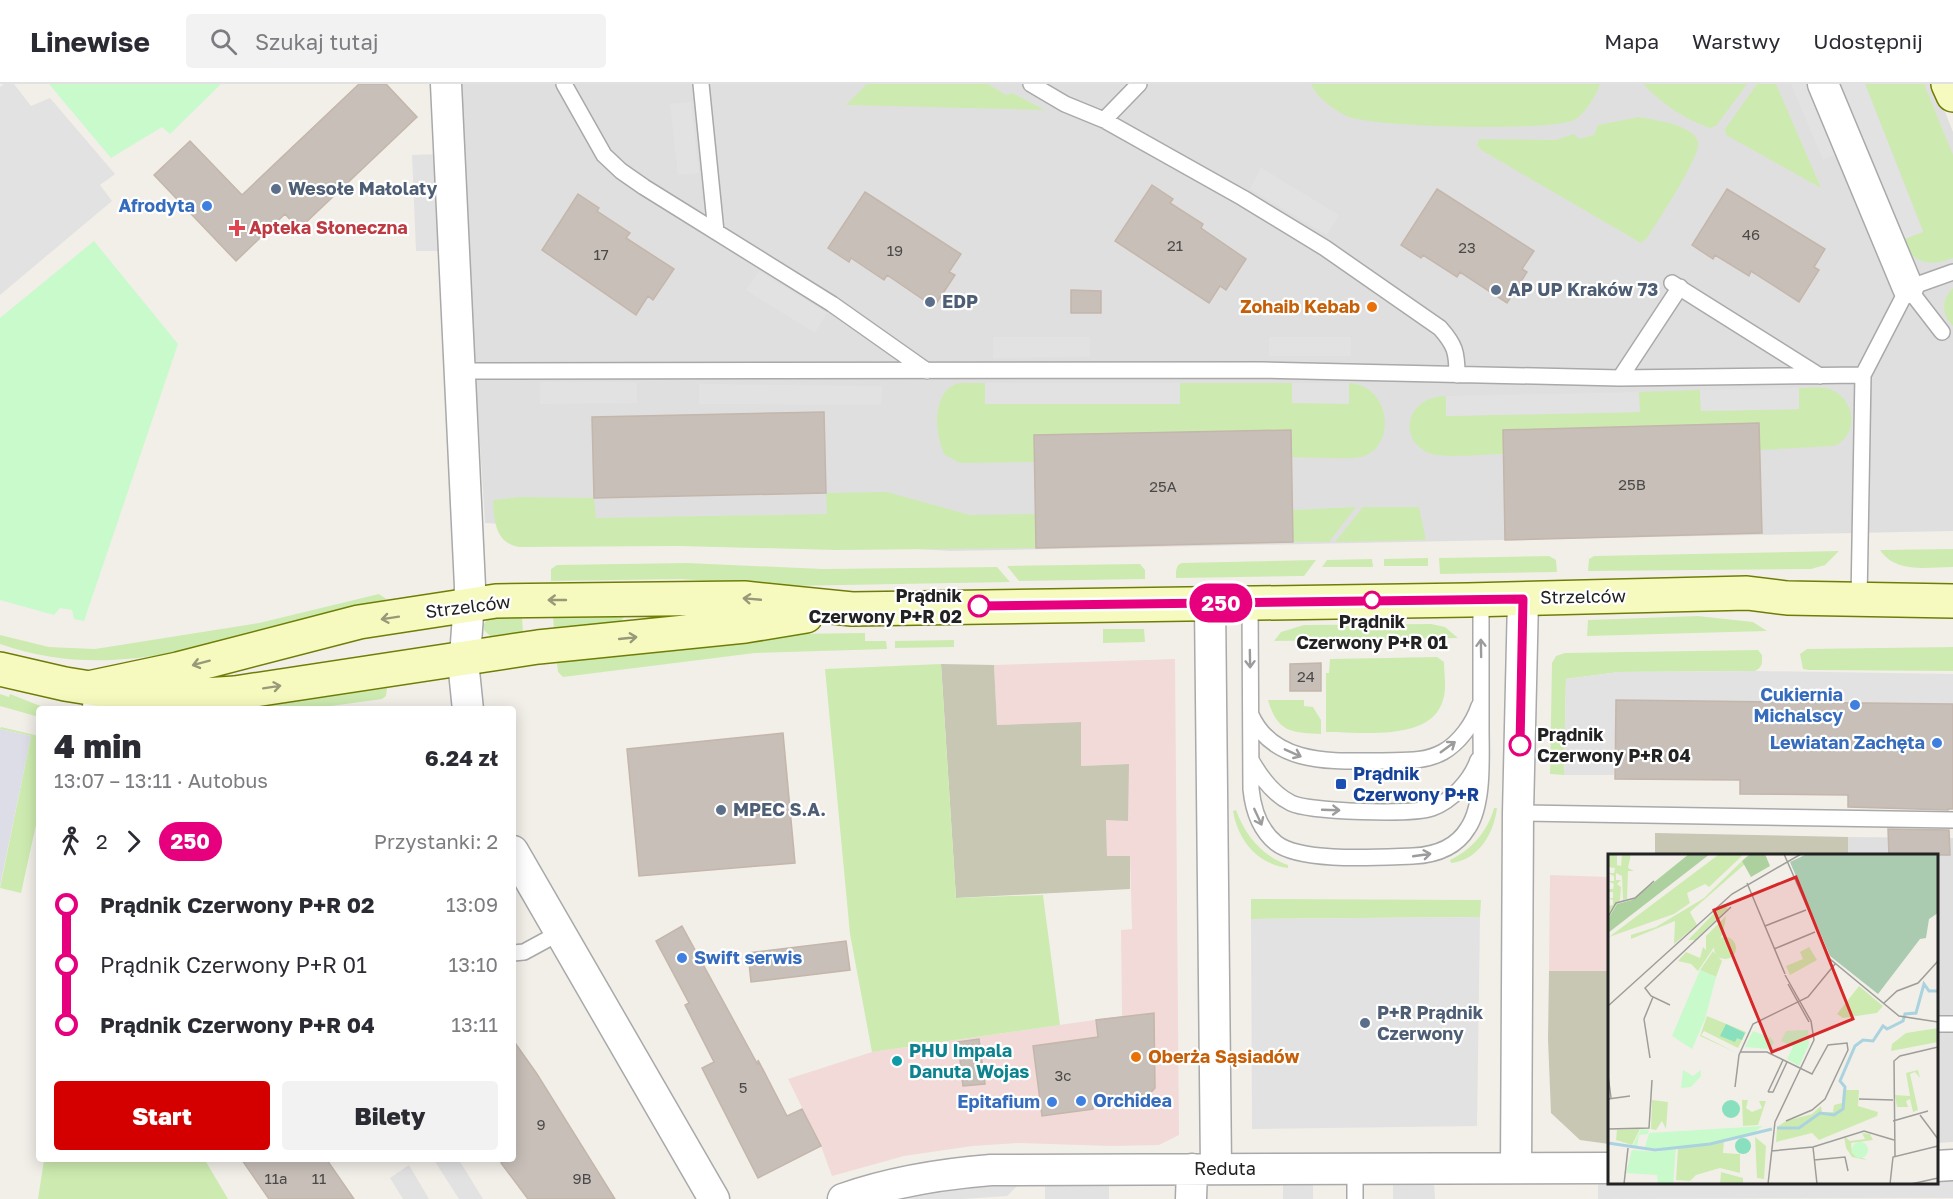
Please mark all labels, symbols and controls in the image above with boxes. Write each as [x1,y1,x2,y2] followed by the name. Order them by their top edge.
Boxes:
[186,14,606,68] search box
[30,25,150,58] text: Linewise
[207,25,240,58] icon: search
[255,28,379,55] text: Szukaj tutaj
[1604,28,1659,54] text: Mapa
[1692,28,1780,54] text: Warstwy
[1813,28,1923,54] text: Udostępnij
[288,177,438,199] place label: Wesołe Małolaty
[269,182,283,196] marker: Wesołe Małolaty
[119,194,195,216] place label: Afrodyta
[200,199,214,213] marker: Afrodyta
[249,216,408,238] place label: Apteka Słoneczna
[230,221,244,235] marker: Apteka Słoneczna
[1742,225,1760,243] house number: 46
[1167,236,1183,254] house number: 21
[1458,238,1476,256] house number: 23
[887,241,903,259] house number: 19
[593,245,609,263] house number: 17
[1508,278,1658,300] place label: AP UP Kraków 73
[1489,283,1503,297] marker: AP UP Kraków 73
[942,290,978,312] place label: EDP
[923,295,937,309] marker: EDP
[1240,295,1360,317] place label: Zohaib Kebab
[1365,300,1379,314] marker: Zohaib Kebab
[1618,475,1646,493] house number: 25B
[1149,477,1177,495] house number: 25A
[809,584,963,627] place label: Prądnik Czerwony P+R 02
[1186,584,1256,622] line badge: 250
[1540,584,1626,608] street label: Strzelców
[424,590,512,622] street label: Strzelców
[1201,590,1241,616] text: 250
[1363,591,1381,609] marker: Prądnik Czerwony P+R 01
[743,593,763,604] one-way arrow
[548,594,568,606] one-way arrow
[968,595,990,617] marker: Prądnik Czerwony P+R 02
[1296,610,1448,653] place label: Prądnik Czerwony P+R 01
[381,612,401,623] one-way arrow
[617,632,637,643] one-way arrow
[1476,639,1487,659] one-way arrow
[1244,648,1256,668] one-way arrow
[192,658,211,670] one-way arrow
[1297,667,1315,685] house number: 24
[261,681,281,692] one-way arrow
[1753,683,1843,726] place label: Cukiernia Michalscy
[1848,698,1862,712] marker: Cukiernia Michalscy
[1537,723,1691,766] place label: Prądnik Czerwony P+R 04
[54,726,141,765] text: 4 min
[1770,731,1925,753] place label: Lewiatan Zachęta
[1509,734,1531,756] marker: Prądnik Czerwony P+R 04
[1930,736,1944,750] marker: Lewiatan Zachęta
[1440,741,1456,754] one-way arrow
[425,744,498,771] text: 6.24 zł
[1284,748,1302,760] one-way arrow
[1353,762,1479,805] place label: Prądnik Czerwony P+R
[54,768,268,792] text: 13:07 – 13:11 · Autobus
[1334,777,1348,791] marker: Prądnik Czerwony P+R
[733,798,826,820] place label: MPEC S.A.
[714,803,728,817] marker: MPEC S.A.
[1321,804,1341,816] one-way arrow
[1253,808,1265,826] one-way arrow
[54,825,87,858] icon: walk
[117,825,150,858] icon: forward
[171,828,210,854] text: 250
[96,829,108,853] text: 2
[374,829,498,853] text: Przystanki: 2
[1412,849,1431,860] one-way arrow
[1608,854,1938,1184] inset map
[100,891,374,918] text: Prądnik Czerwony P+R 02
[446,892,498,916] text: 13:09
[694,946,802,968] place label: Swift serwis
[100,951,367,978] text: Prądnik Czerwony P+R 01
[675,951,689,965] marker: Swift serwis
[449,952,498,976] text: 13:10
[1377,1001,1484,1044] place label: P+R Prądnik Czerwony
[100,1011,375,1038] text: Prądnik Czerwony P+R 04
[451,1012,498,1036] text: 13:11
[1358,1016,1372,1030] marker: P+R Prądnik Czerwony
[909,1039,1029,1082] place label: PHU Impala Danuta Wojas
[1148,1045,1299,1067] place label: Oberża Sąsiadów
[1129,1050,1143,1064] marker: Oberża Sąsiadów
[890,1054,904,1068] marker: PHU Impala Danuta Wojas
[1055,1066,1071,1084] house number: 3c
[739,1078,747,1096] house number: 5
[54,1081,270,1150] button: Start
[282,1081,498,1150] button: Bilety
[1093,1089,1172,1111] place label: Orchidea
[957,1090,1040,1112] place label: Epitafium
[1074,1094,1088,1108] marker: Orchidea
[1045,1095,1059,1109] marker: Epitafium
[536,1115,546,1133] house number: 9
[1194,1157,1256,1179] street label: Reduta
[264,1169,288,1187] house number: 11a
[312,1169,326,1187] house number: 11
[572,1169,592,1187] house number: 9B

